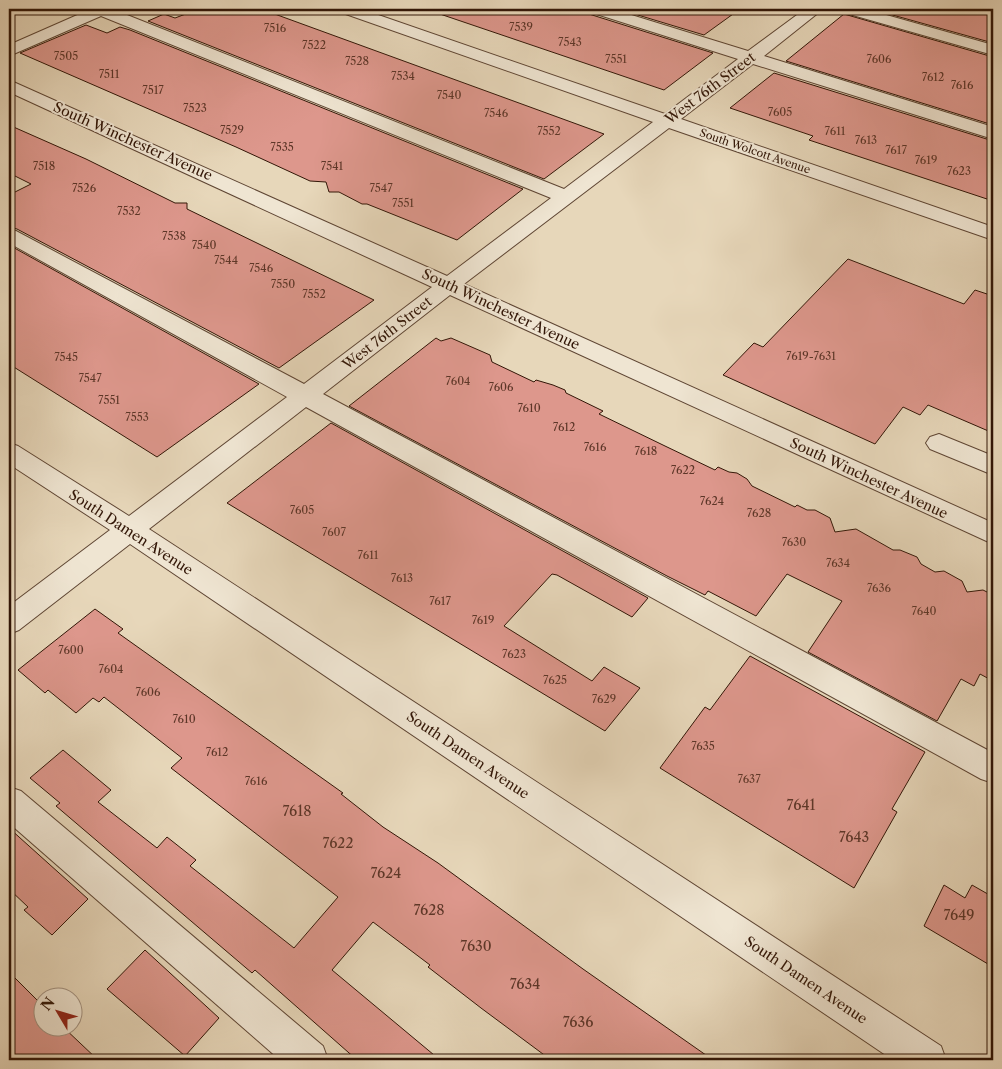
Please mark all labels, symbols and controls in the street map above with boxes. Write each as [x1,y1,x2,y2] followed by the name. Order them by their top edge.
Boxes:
[509,20,533,34] house number: 7539
[264,21,287,35] house number: 7516
[558,35,582,49] house number: 7543
[302,38,326,52] house number: 7522
[660,48,759,128] street label: West 76th Street
[54,49,78,63] house number: 7505
[605,52,627,66] house number: 7551
[866,52,892,66] house number: 7606
[345,54,369,68] house number: 7528
[99,67,120,81] house number: 7511
[391,69,415,83] house number: 7534
[922,70,944,84] house number: 7612
[951,78,974,92] house number: 7616
[142,83,164,97] house number: 7517
[437,88,461,102] house number: 7540
[51,98,215,184] street label: South Winchester Avenue
[183,101,207,115] house number: 7523
[768,105,792,119] house number: 7605
[484,106,509,120] house number: 7546
[220,123,244,137] house number: 7529
[537,124,561,138] house number: 7552
[825,124,846,138] house number: 7611
[698,125,812,177] street label: South Wolcott Avenue
[855,133,877,147] house number: 7613
[270,140,294,154] house number: 7535
[885,143,907,157] house number: 7617
[915,153,937,167] house number: 7619
[33,159,55,173] house number: 7518
[321,159,344,173] house number: 7541
[947,164,971,178] house number: 7623
[72,181,97,195] house number: 7526
[369,181,393,195] house number: 7547
[392,196,414,210] house number: 7551
[117,204,141,218] house number: 7532
[162,229,186,243] house number: 7538
[192,238,216,252] house number: 7540
[214,253,238,267] house number: 7544
[249,261,274,275] house number: 7546
[419,264,583,354] street label: South Winchester Avenue
[271,277,295,291] house number: 7550
[302,287,326,301] house number: 7552
[338,292,435,374] street label: West 76th Street
[786,349,836,363] house number: 7619-7631
[54,350,78,364] house number: 7545
[78,371,102,385] house number: 7547
[446,374,470,388] house number: 7604
[488,380,514,394] house number: 7606
[98,393,120,407] house number: 7551
[517,401,541,415] house number: 7610
[125,410,149,424] house number: 7553
[553,420,575,434] house number: 7612
[787,433,951,523] street label: South Winchester Avenue
[584,440,607,454] house number: 7616
[635,444,657,458] house number: 7618
[671,463,695,477] house number: 7622
[66,485,197,579] street label: South Damen Avenue
[700,494,724,508] house number: 7624
[290,503,314,517] house number: 7605
[747,506,771,520] house number: 7628
[322,525,347,539] house number: 7607
[782,535,806,549] house number: 7630
[358,548,379,562] house number: 7611
[826,556,850,570] house number: 7634
[391,571,413,585] house number: 7613
[867,581,892,595] house number: 7636
[429,594,451,608] house number: 7617
[912,604,937,618] house number: 7640
[472,613,494,627] house number: 7619
[58,643,84,657] house number: 7600
[502,647,526,661] house number: 7623
[99,662,123,676] house number: 7604
[543,673,567,687] house number: 7625
[135,685,161,699] house number: 7606
[592,692,616,706] house number: 7629
[403,707,533,803] street label: South Damen Avenue
[172,712,196,726] house number: 7610
[691,739,715,753] house number: 7635
[206,745,228,759] house number: 7612
[737,772,761,786] house number: 7637
[245,774,268,788] house number: 7616
[787,796,815,814] house number: 7641
[283,802,312,820] house number: 7618
[839,828,869,846] house number: 7643
[323,834,353,852] house number: 7622
[371,864,401,882] house number: 7624
[413,901,445,919] house number: 7628
[943,906,975,924] house number: 7649
[741,932,871,1028] street label: South Damen Avenue
[460,937,492,955] house number: 7630
[510,975,540,993] house number: 7634
[32,986,82,1036] north arrow
[37,994,59,1014] text: N
[563,1013,593,1031] house number: 7636

